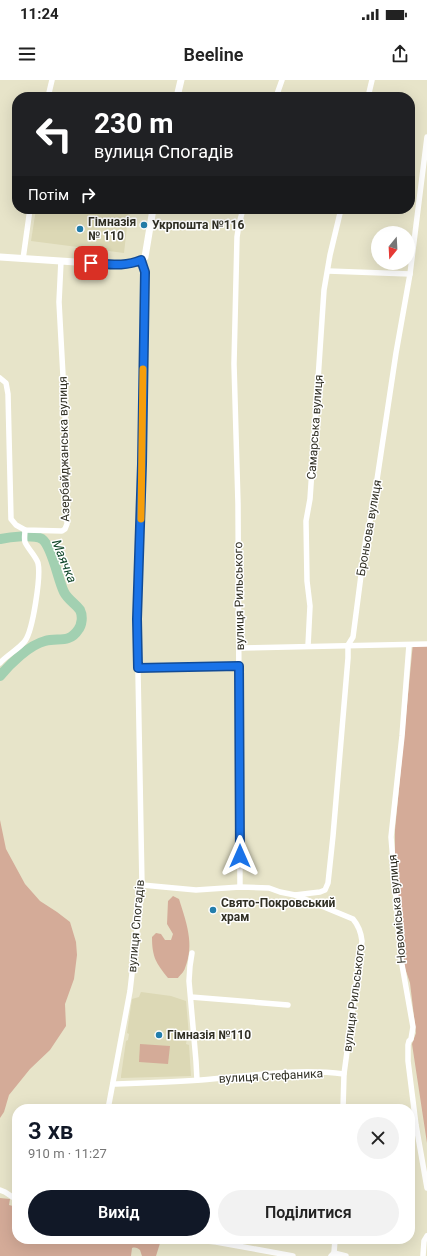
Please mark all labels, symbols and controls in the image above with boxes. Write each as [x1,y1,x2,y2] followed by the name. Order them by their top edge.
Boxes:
[20,5,59,23] text: 11:24
[16,43,38,65] icon: menu
[389,43,411,65] icon: share
[184,44,243,65] text: Beeline
[94,107,173,140] text: 230 m
[28,108,80,160] icon: left
[94,141,234,162] text: вулиця Спогадів
[77,184,99,206] icon: right
[28,186,69,204] text: Потім
[88,215,136,243] place label: Гімназія № 110
[152,218,244,232] place label: Укрпошта №116
[139,220,149,230] marker: Укрпошта №116
[75,224,85,234] marker: Гімназія № 110
[371,226,415,270] north arrow
[371,226,415,270] map controls
[74,246,108,280] pin
[80,252,102,274] icon: arrive
[304,374,326,480] street label: Самарська вулиця
[56,376,72,522] street label: Азербайджанська вулиця
[354,479,384,577] street label: Броньова вулиця
[49,537,80,585] water label: Маячка
[231,541,247,650] street label: вулиця Рильського
[219,835,261,877] position arrow
[385,854,409,964] street label: Новоміська вулиця
[125,879,147,973] street label: вулиця Спогадів
[221,896,336,924] place label: Свято-Покровський храм
[208,905,218,915] marker: Свято-Покровський храм
[340,943,368,1053] street label: вулиця Рильського
[167,1028,251,1042] place label: Гімназія №110
[154,1030,164,1040] marker: Гімназія №110
[218,1066,324,1086] street label: вулиця Стефаника
[28,1117,73,1145] text: 3 хв
[357,1117,399,1159] button: close
[28,1146,107,1161] text: 910 m · 11:27
[28,1190,210,1236] button: Вихід
[218,1190,399,1236] button: Поділитися

